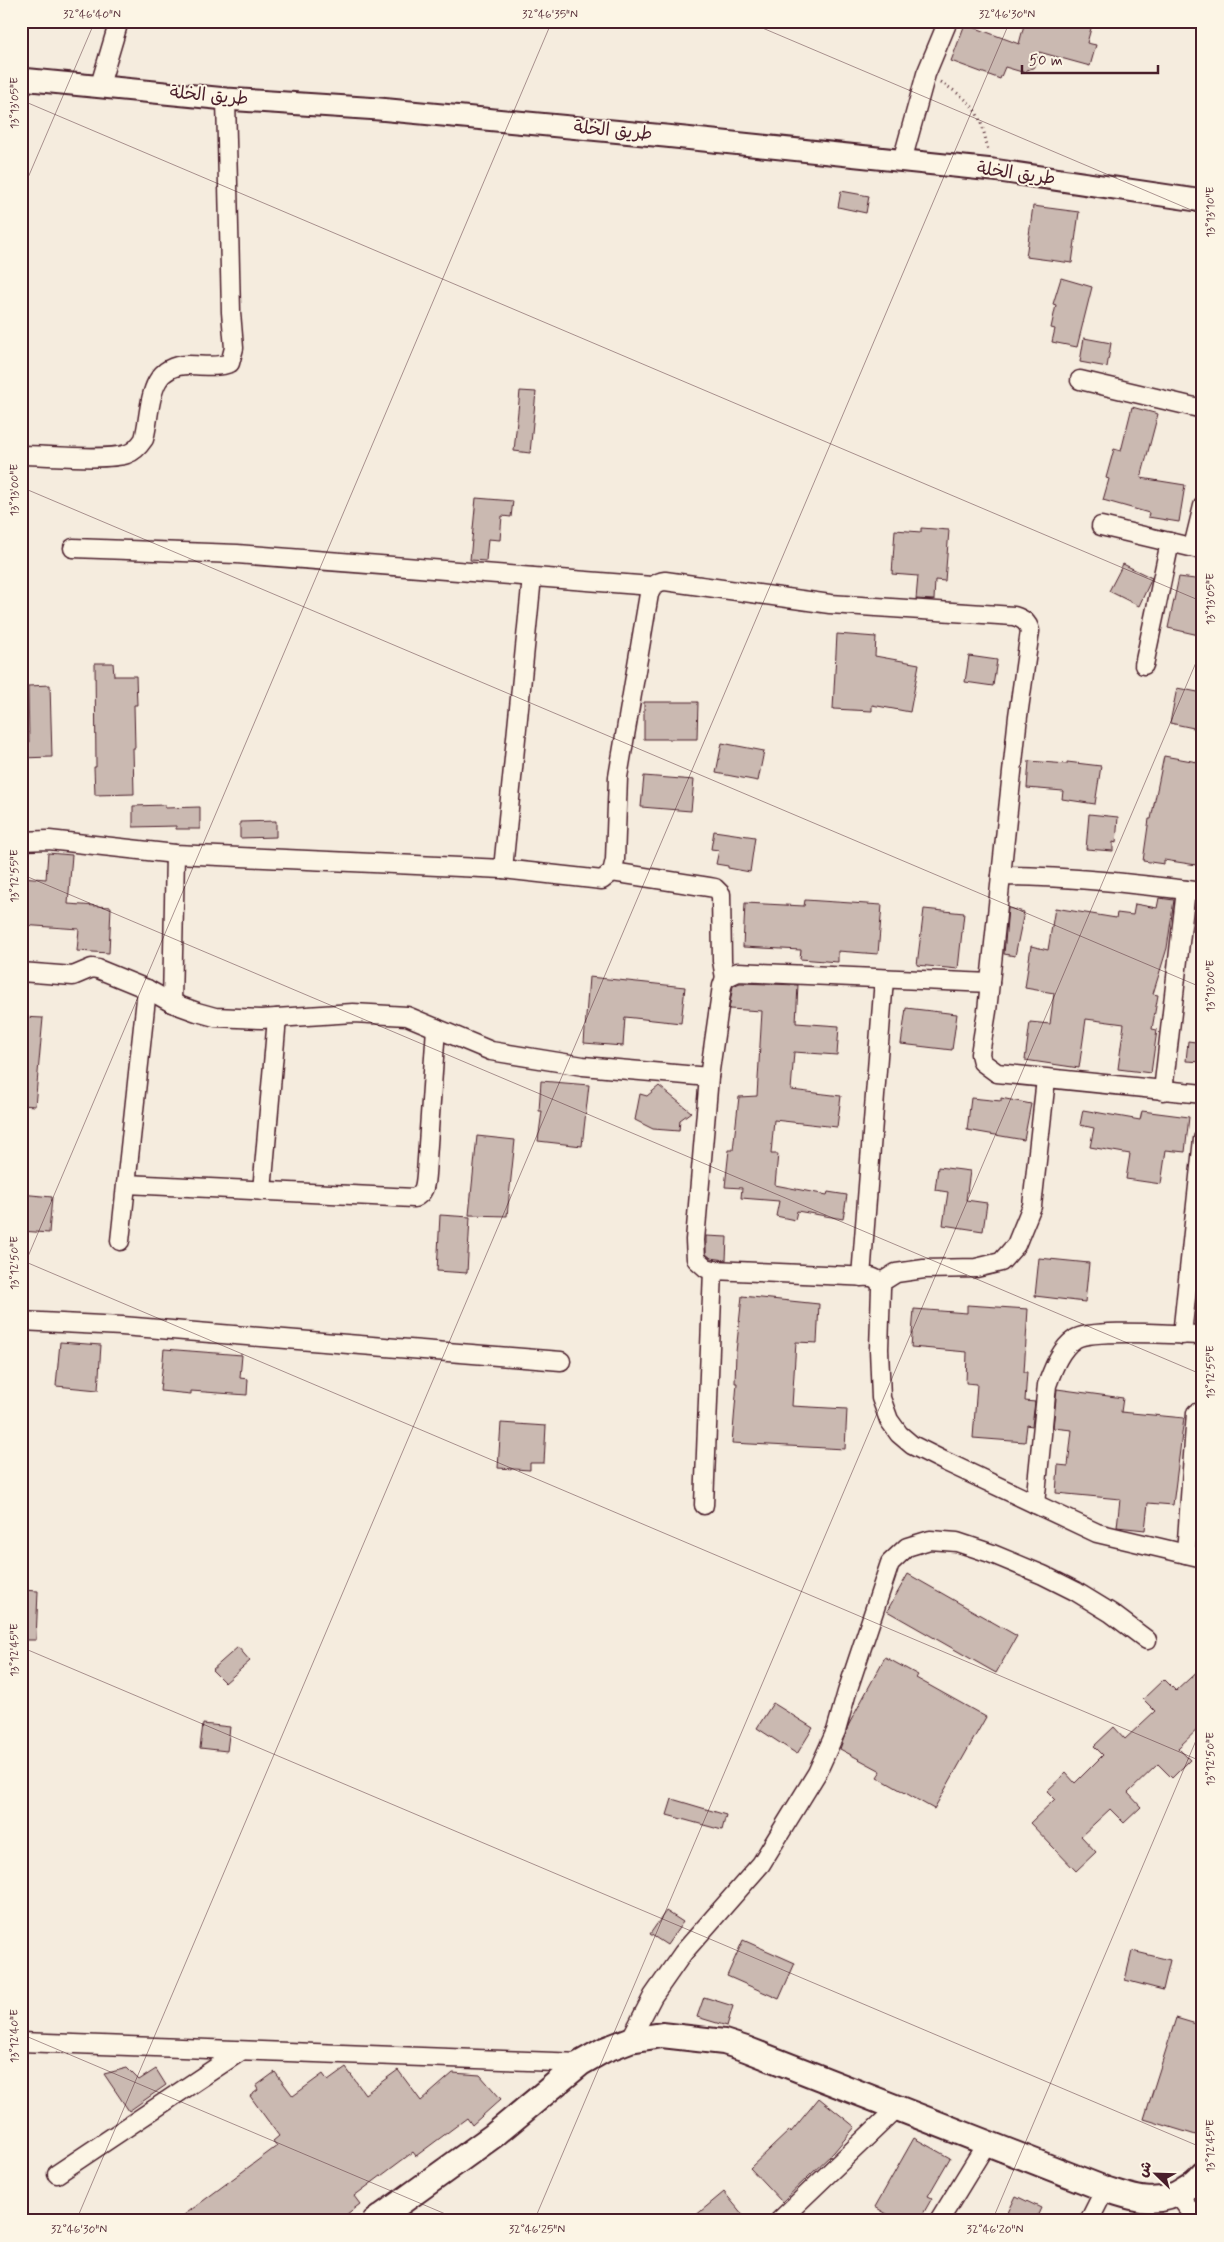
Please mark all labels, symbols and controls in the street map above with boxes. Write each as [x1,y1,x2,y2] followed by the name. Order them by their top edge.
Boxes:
[63,7,121,23] text: 32°46'40"N
[522,7,578,23] text: 32°46'35"N
[979,7,1035,23] text: 32°46'30"N
[1022,42,1158,74] scale bar
[1029,51,1063,71] text: 50 m
[7,77,23,129] text: 13°13'05"E
[169,81,249,111] street label: طريق الخلة
[573,116,653,146] street label: طريق الخلة
[975,157,1057,191] street label: طريق الخلة
[1203,186,1219,238] text: 13°13'10"E
[7,464,23,516] text: 13°13'00"E
[1203,573,1219,625] text: 13°13'05"E
[7,849,23,903] text: 13°12'55"E
[1203,960,1219,1012] text: 13°13'00"E
[7,1236,23,1290] text: 13°12'50"E
[1203,1345,1219,1399] text: 13°12'55"E
[7,1623,23,1677] text: 13°12'45"E
[1203,1732,1219,1786] text: 13°12'50"E
[7,2009,23,2063] text: 13°12'40"E
[1203,2119,1219,2173] text: 13°12'45"E
[1132,2150,1182,2200] north arrow
[1134,2159,1156,2180] text: ش
[51,2222,107,2238] text: 32°46'30"N
[509,2222,565,2238] text: 32°46'25"N
[966,2222,1024,2238] text: 32°46'20"N

